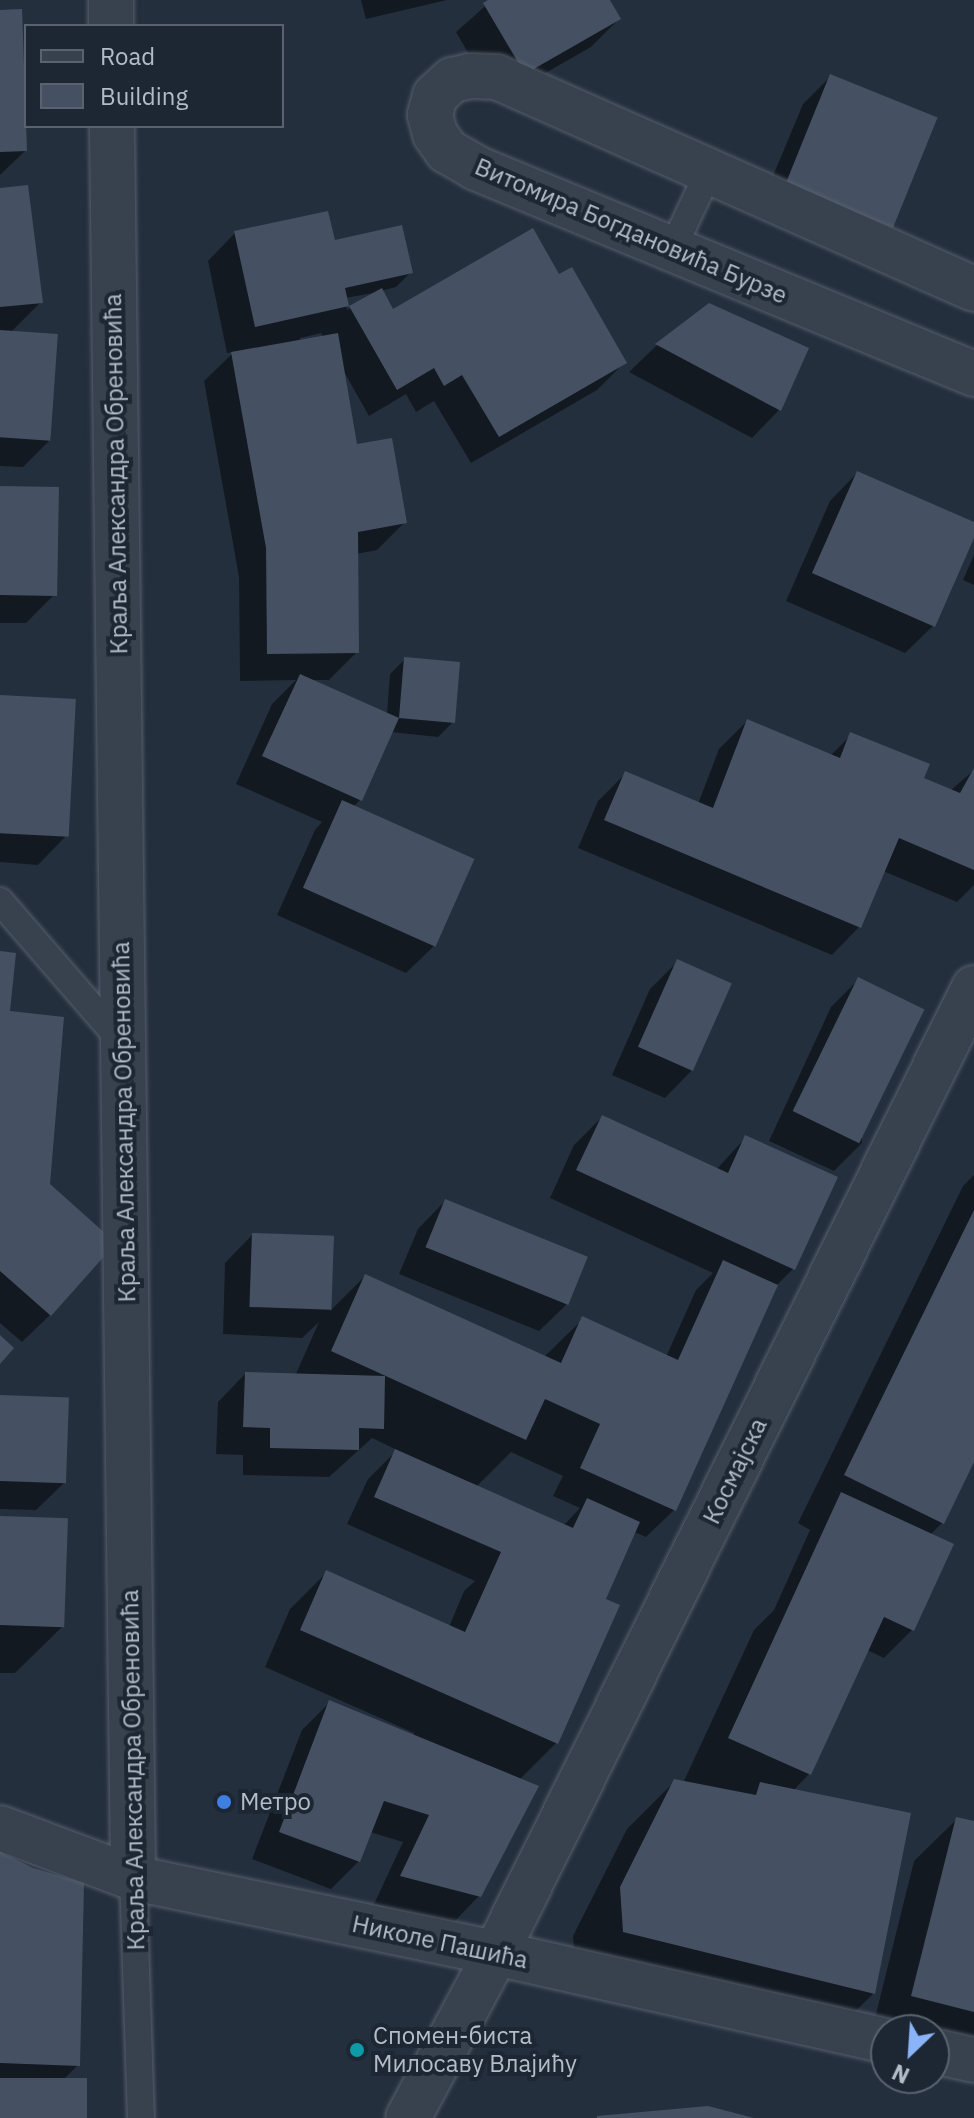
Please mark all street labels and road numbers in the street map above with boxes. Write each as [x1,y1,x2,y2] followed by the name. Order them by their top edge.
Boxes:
[471,152,791,310] street label: Витомира Богдановића Бурзе
[98,293,134,655] street label: Краља Александра Обреновића
[106,941,142,1303] street label: Краља Александра Обреновића
[697,1413,773,1529] street label: Космајска
[115,1589,151,1951] street label: Краља Александра Обреновића
[350,1909,530,1975] street label: Николе Пашића

